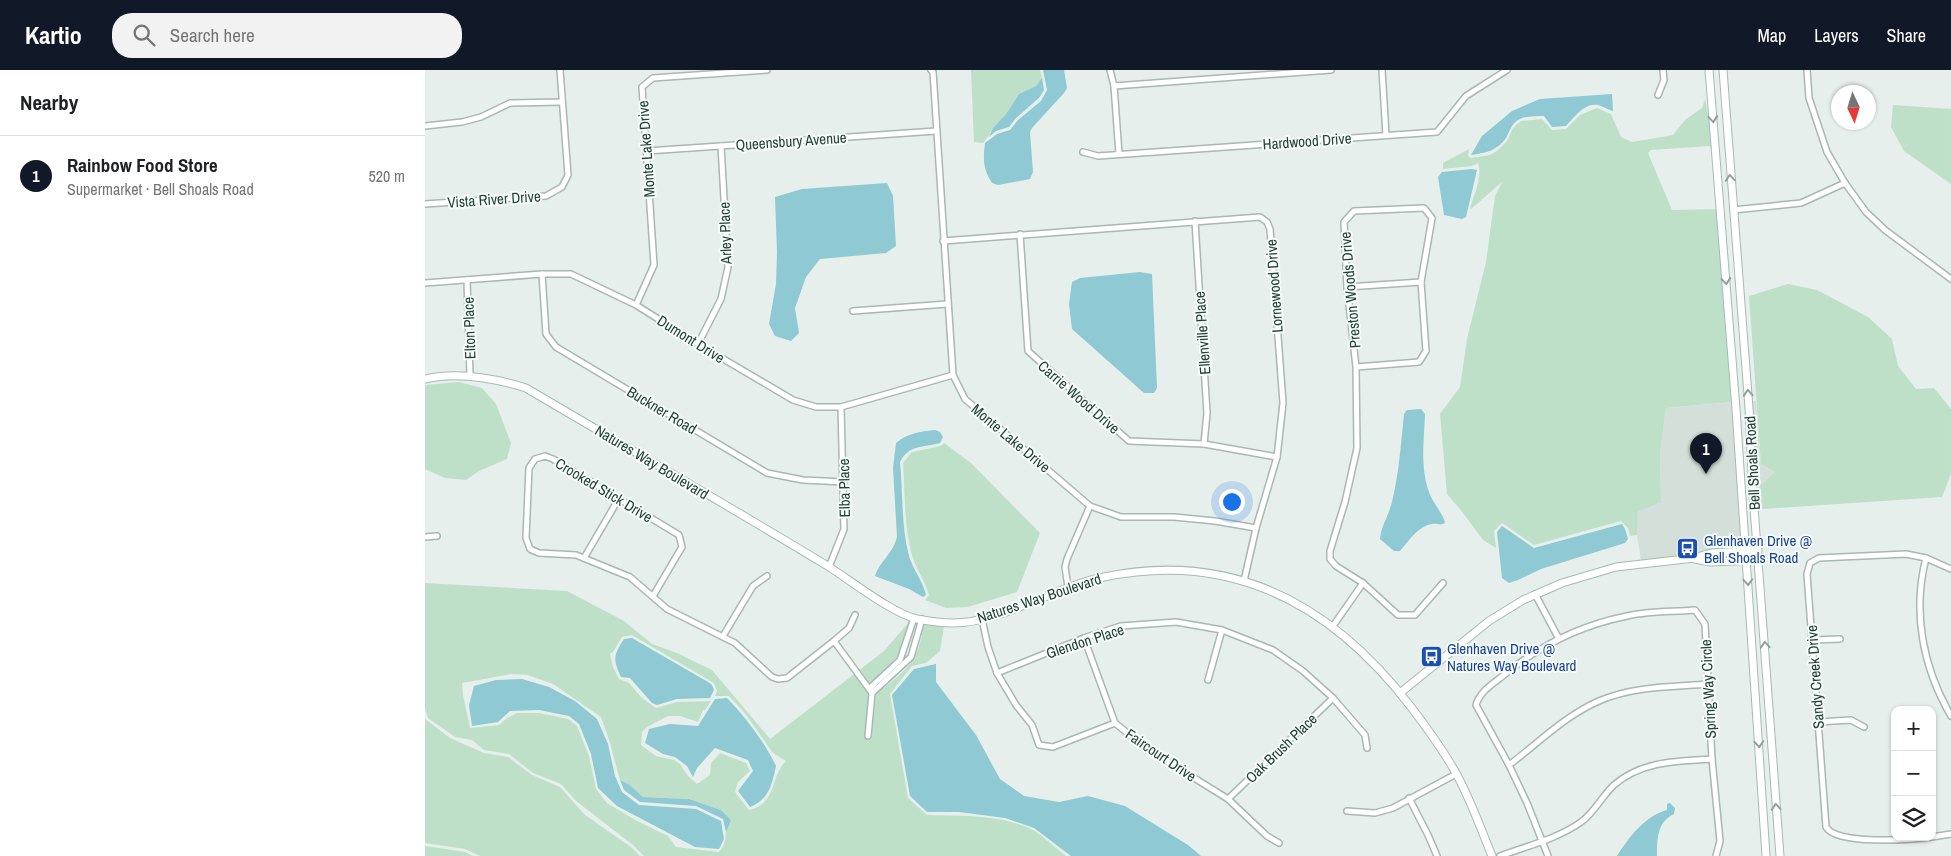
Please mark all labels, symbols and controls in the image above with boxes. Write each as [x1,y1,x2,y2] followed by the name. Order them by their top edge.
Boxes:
[112,13,462,58] search box
[25,19,82,51] text: Kartio
[130,21,158,49] icon: search
[170,22,255,48] text: Search here
[1758,23,1786,48] text: Map
[1814,23,1859,48] text: Layers
[1887,23,1926,48] text: Share
[1831,85,1876,130] north arrow
[20,88,78,117] text: Nearby
[632,100,660,198] street label: Monte Lake Drive
[1707,115,1718,123] one-way arrow
[735,127,847,155] street label: Queensbury Avenue
[1262,127,1352,155] street label: Hardwood Drive
[67,152,218,178] text: Rainbow Food Store
[32,165,40,187] text: 1
[369,165,405,187] text: 520 m
[1725,174,1736,182] one-way arrow
[67,178,254,200] text: Supermarket · Bell Shoals Road
[447,185,541,213] street label: Vista River Drive
[713,201,737,265] street label: Arley Place
[1334,231,1366,349] street label: Preston Woods Drive
[1260,238,1288,333] street label: Lornewood Drive
[1720,277,1731,285] one-way arrow
[1189,291,1215,375] street label: Ellenville Place
[457,296,481,359] street label: Elton Place
[653,310,729,368] street label: Dumont Drive
[1033,356,1125,439] street label: Carrie Wood Drive
[623,381,701,439] street label: Buckner Road
[1743,388,1754,396] one-way arrow
[967,399,1055,477] street label: Monte Lake Drive
[1739,415,1765,511] street label: Bell Shoals Road
[591,420,713,504] street label: Natures Way Boulevard
[1690,433,1722,474] pin: 1
[551,453,657,527] street label: Crooked Stick Drive
[833,458,855,518] street label: Elba Place
[1219,489,1245,515] your location
[1704,530,1812,568] place label: Glenhaven Drive @ Bell Shoals Road
[1676,537,1700,561] bus stop icon: Glenhaven Drive @ Bell Shoals Road
[974,568,1104,628] street label: Natures Way Boulevard
[1742,579,1753,587] one-way arrow
[1043,618,1127,663] street label: Glendon Place
[1801,624,1829,730] street label: Sandy Creek Drive
[1447,638,1576,676] place label: Glenhaven Drive @ Natures Way Boulevard
[1695,639,1721,739] street label: Spring Way Circle
[1759,641,1770,649] one-way arrow
[1419,645,1443,669] bus stop icon: Glenhaven Drive @ Natures Way Boulevard
[1891,706,1936,841] map controls
[1891,706,1936,751] button: +
[1241,708,1322,788] street label: Oak Brush Place
[1121,724,1201,787] street label: Faircourt Drive
[1753,741,1764,749] one-way arrow
[1891,751,1936,796] button: −
[1891,796,1936,841] button: layers
[1771,803,1782,811] one-way arrow

